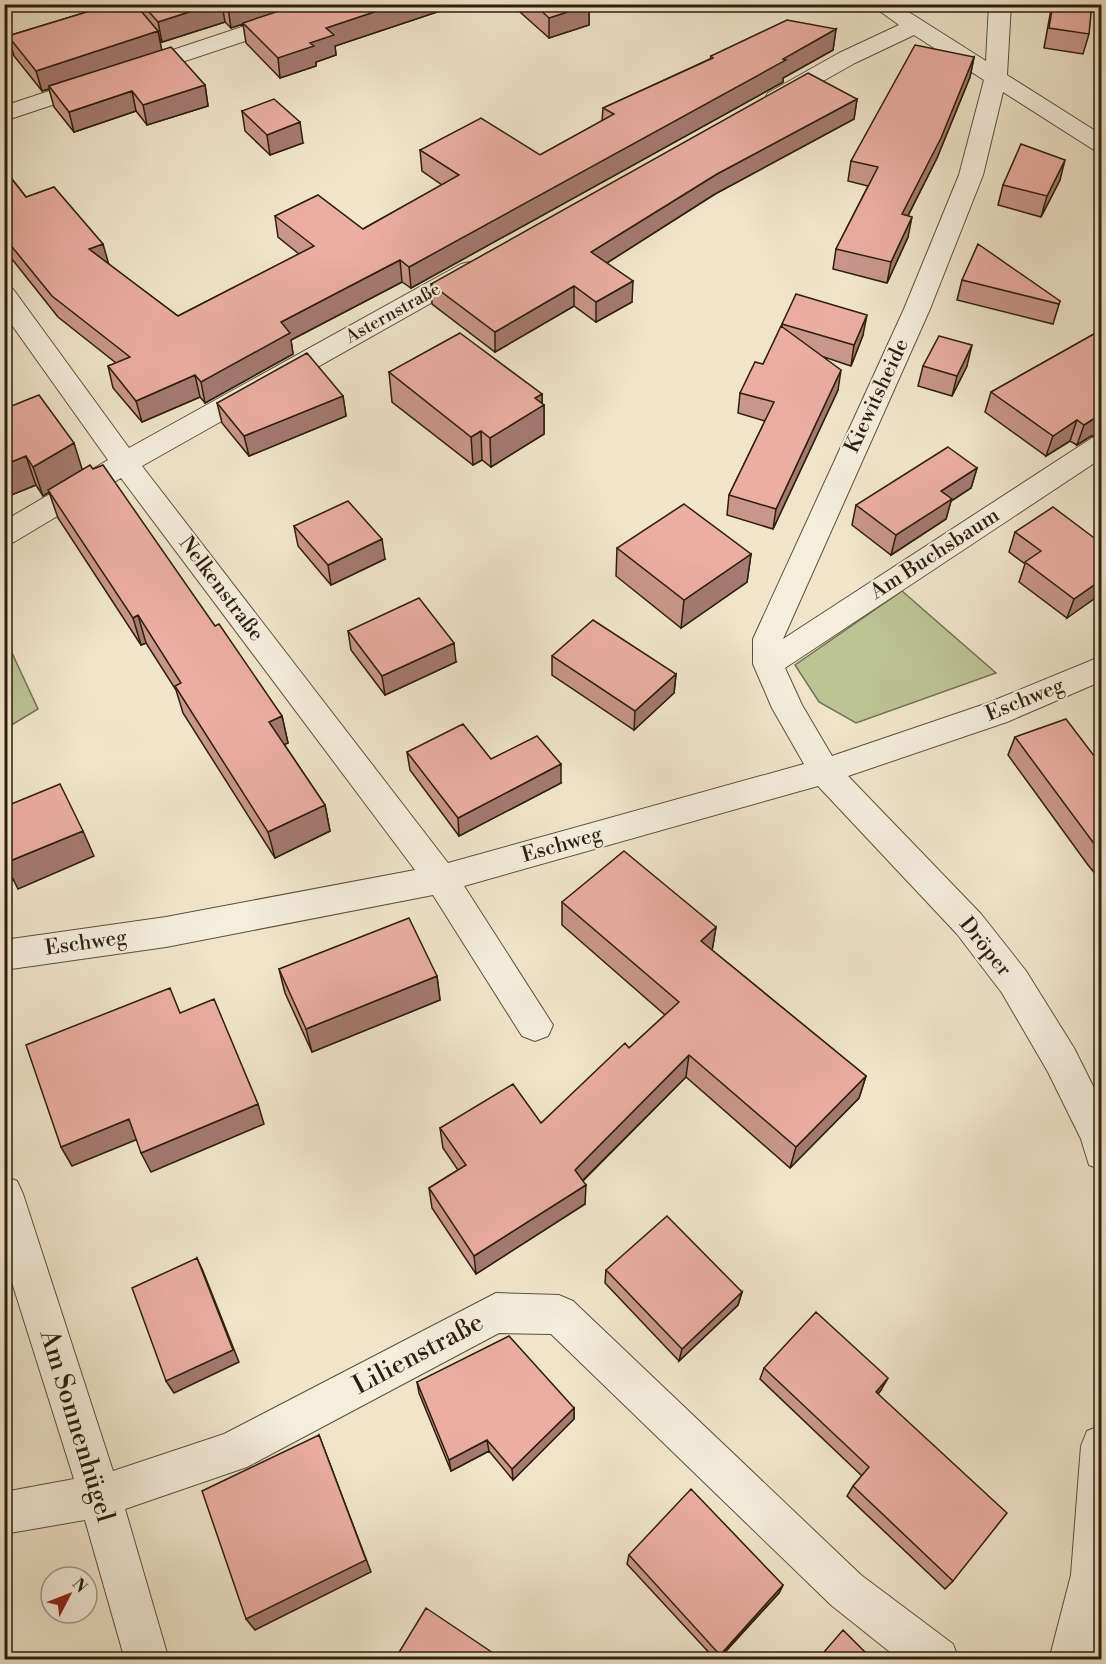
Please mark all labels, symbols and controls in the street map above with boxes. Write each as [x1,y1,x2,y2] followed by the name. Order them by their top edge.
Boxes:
[341,278,444,349] street label: Asternstraße
[839,335,915,457] street label: Kiewitsheide
[865,503,1005,606] street label: Am Buchsbaum
[173,531,269,647] street label: Nelkenstraße
[982,672,1068,727] street label: Eschweg
[519,821,605,869] street label: Eschweg
[953,912,1017,982] street label: Dröper
[43,924,129,962] street label: Eschweg
[347,1306,489,1402] street label: Lilienstraße
[32,1325,122,1526] street label: Am Sonnenhügel
[39,1565,99,1625] north arrow
[68,1574,91,1597] text: N

